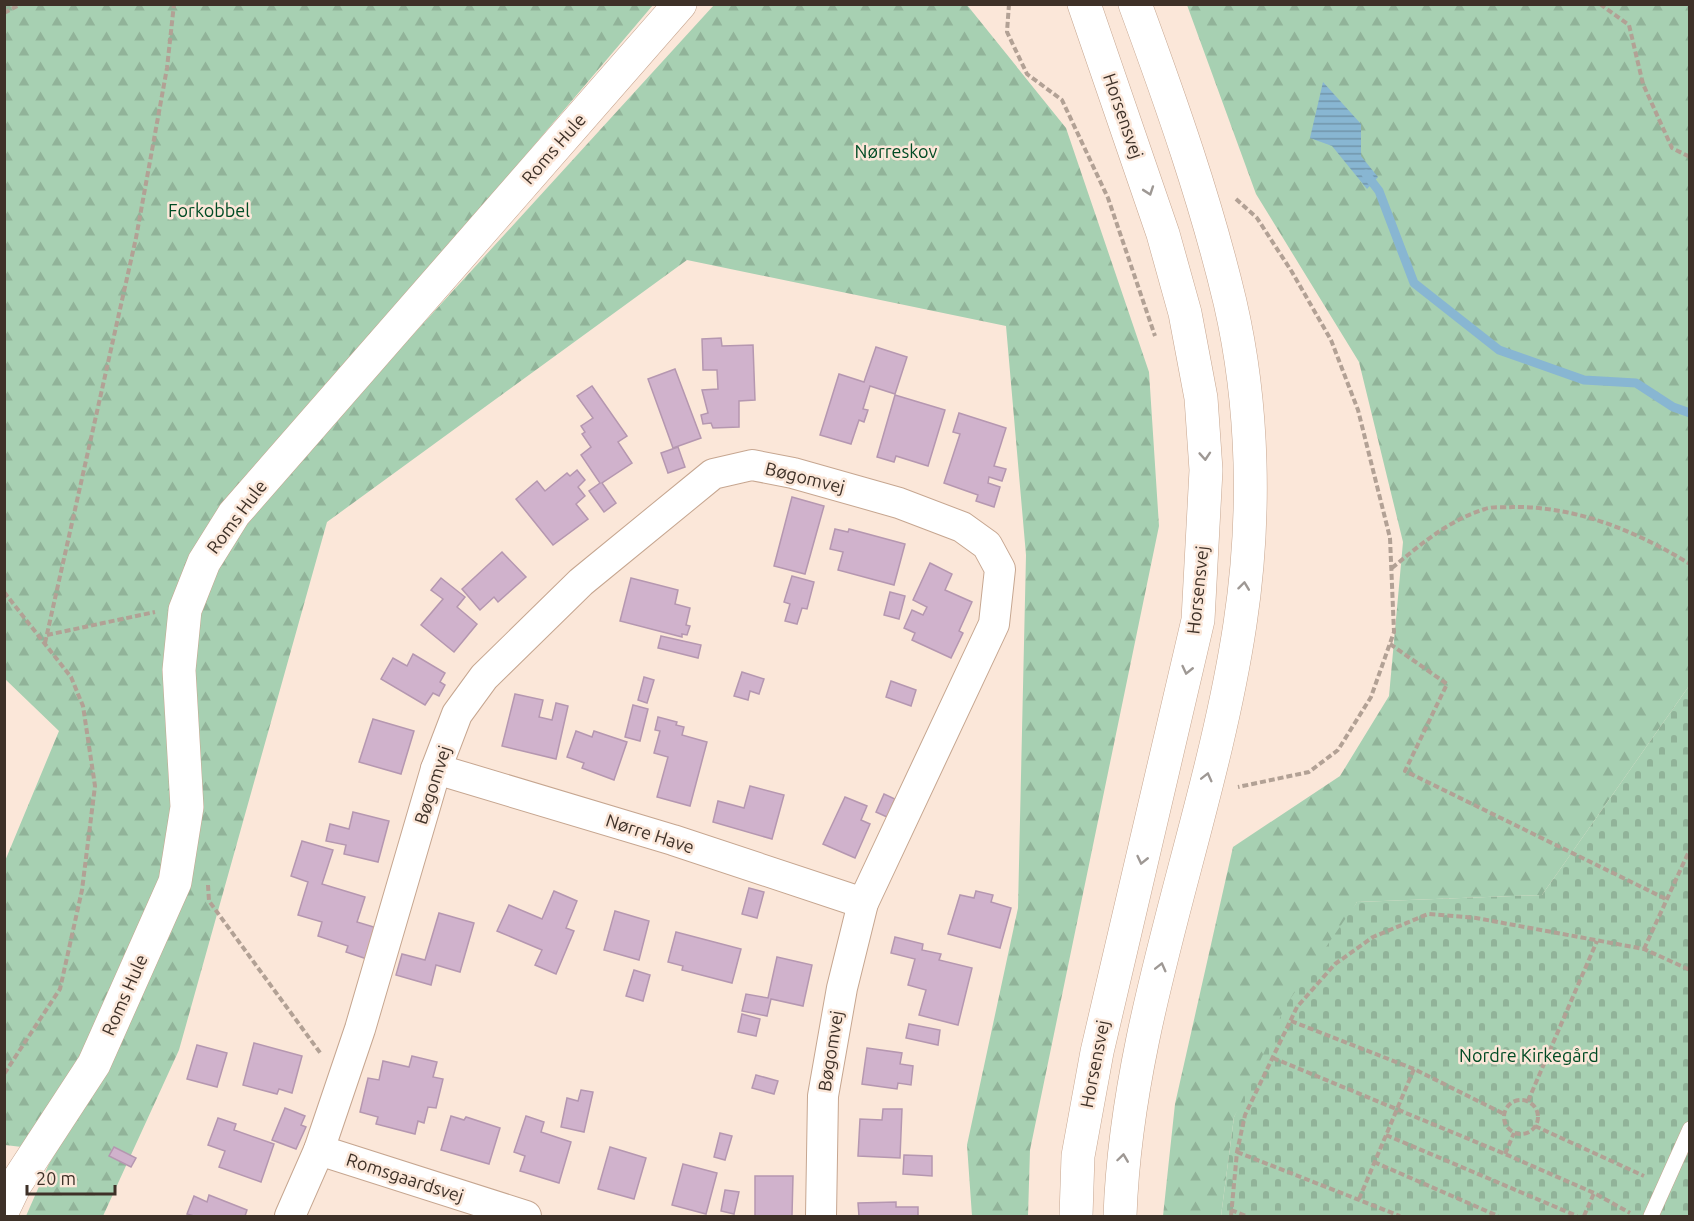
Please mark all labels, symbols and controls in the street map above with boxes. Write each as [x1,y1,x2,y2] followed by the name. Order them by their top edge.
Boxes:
[1100,70,1148,161] street label: Horsensvej
[517,109,589,188] street label: Roms Hule
[855,141,938,161] park label: Nørreskov
[1141,185,1154,196] one-way arrow
[168,200,250,220] park label: Forkobbel
[1198,451,1211,460] one-way arrow
[763,457,847,497] street label: Bøgomvej
[202,476,270,557] street label: Roms Hule
[1182,545,1212,635] street label: Horsensvej
[1238,582,1250,591] one-way arrow
[1181,665,1194,675] one-way arrow
[410,743,454,827] street label: Bøgomvej
[1199,773,1212,783] one-way arrow
[604,809,697,857] street label: Nørre Have
[1136,855,1149,865] one-way arrow
[97,951,151,1038] street label: Roms Hule
[1153,962,1166,972] one-way arrow
[814,1009,846,1093] street label: Bøgomvej
[1076,1018,1112,1109] street label: Horsensvej
[1459,1045,1599,1065] park label: Nordre Kirkegård
[344,1149,466,1205] street label: Romsgaardsvej
[1117,1154,1129,1163] one-way arrow
[27,1158,116,1196] scale bar
[36,1168,76,1188] text: 20 m

